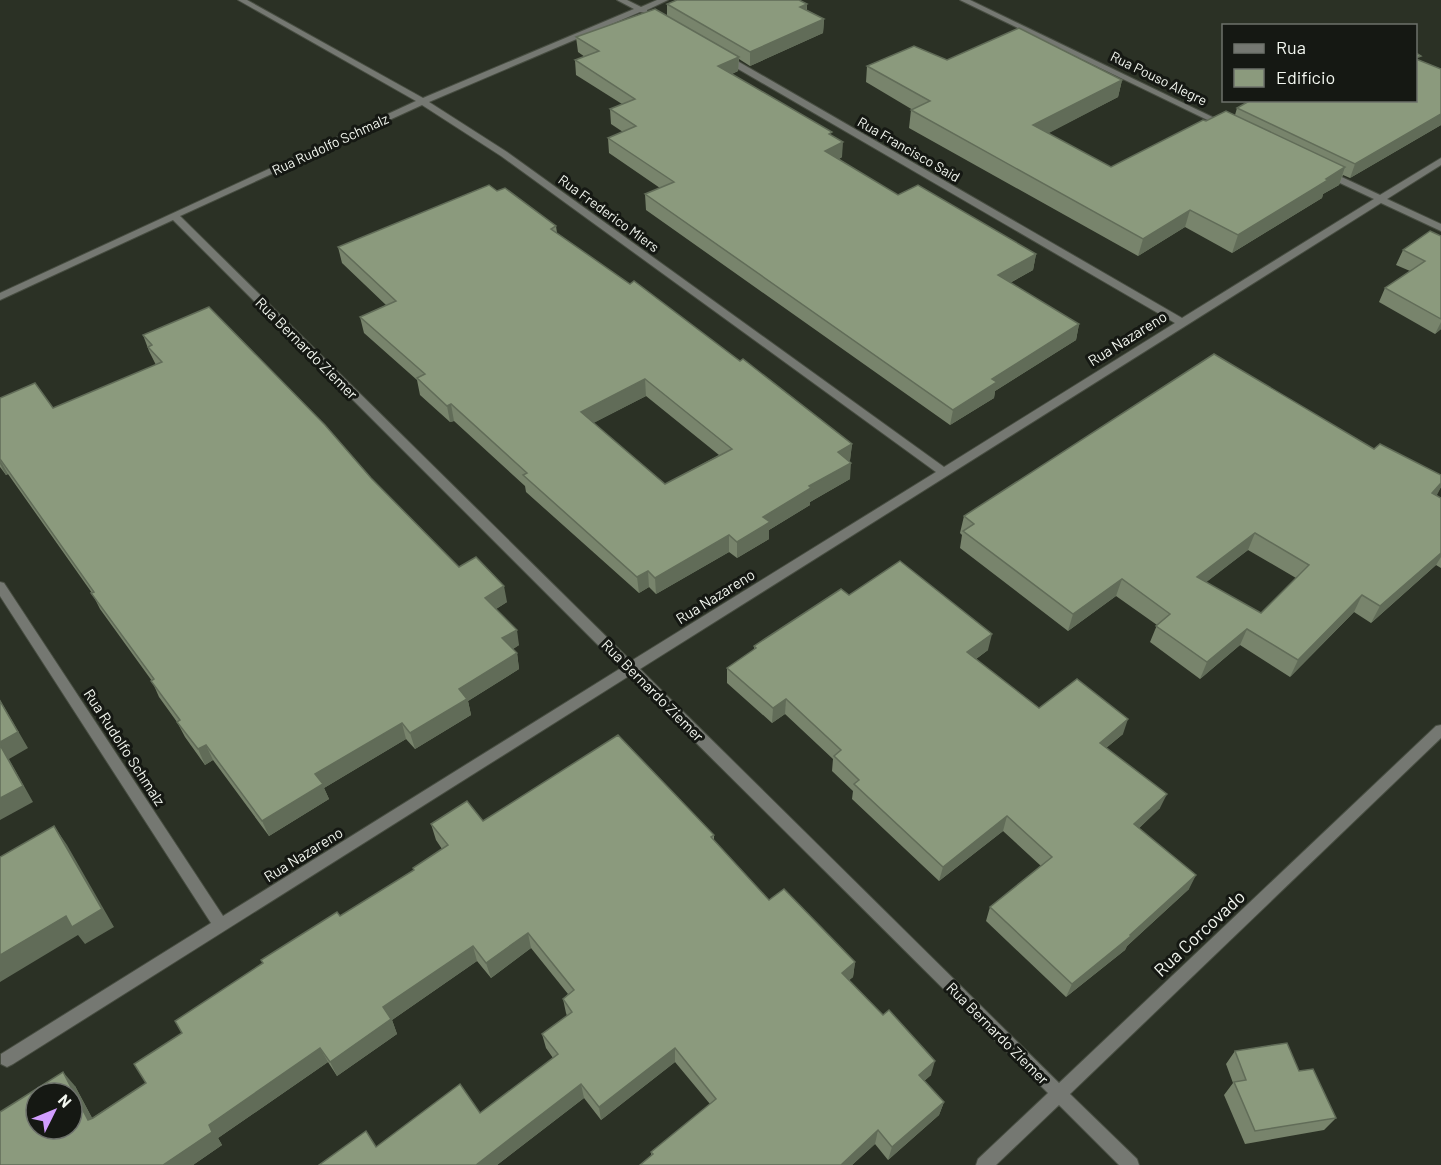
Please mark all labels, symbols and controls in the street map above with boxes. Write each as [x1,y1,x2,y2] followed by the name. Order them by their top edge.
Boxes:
[1222,24,1417,102] legend
[1276,36,1306,58] text: Rua
[1108,47,1210,109] street label: Rua Pouso Alegre
[1276,66,1335,88] text: Edifício
[269,110,391,178] street label: Rua Rudolfo Schmalz
[855,113,963,185] street label: Rua Francisco Said
[555,171,663,255] street label: Rua Frederico Miers
[252,293,362,403] street label: Rua Bernardo Ziemer
[1084,307,1170,369] street label: Rua Nazareno
[672,565,758,627] street label: Rua Nazareno
[598,635,708,745] street label: Rua Bernardo Ziemer
[81,685,170,809] street label: Rua Rudolfo Schmalz
[260,823,346,885] street label: Rua Nazareno
[1149,885,1249,981] street label: Rua Corcovado
[943,978,1053,1088] street label: Rua Bernardo Ziemer
[24,1081,84,1141] north arrow
[55,1090,76,1111] text: N

